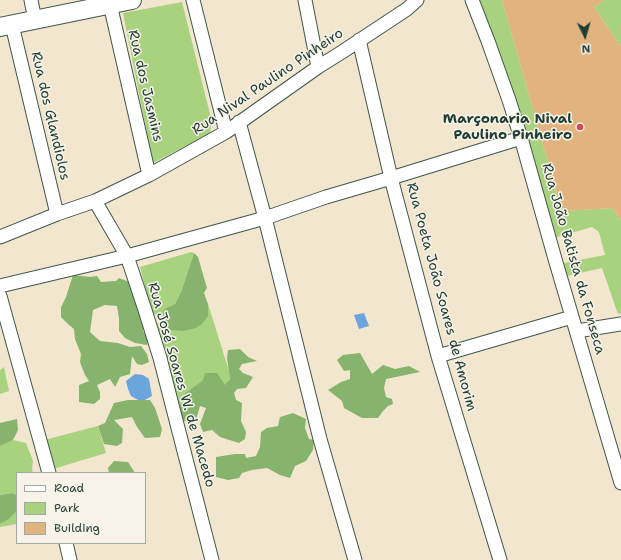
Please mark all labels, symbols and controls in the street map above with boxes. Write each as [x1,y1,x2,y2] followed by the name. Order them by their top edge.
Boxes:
[565,16,605,56] north arrow
[189,25,347,139] street label: Rua Nival Paulino Pinheiro
[124,28,166,144] street label: Rua dos Jasmins
[581,41,591,56] text: N
[27,50,73,182] street label: Rua dos Glandiolos
[443,111,572,144] place label: Marçonaria Nival Paulino Pinheiro
[575,122,585,132] marker: Marçonaria Nival Paulino Pinheiro
[538,162,608,356] street label: Rua João Batista da Fonseca
[402,181,480,413] street label: Rua Poeta João Soares de Amorim
[144,281,218,489] street label: Rua José Soares W. de Macedo
[16,472,146,544] legend
[54,480,84,496] text: Road
[54,500,80,516] text: Park
[54,520,100,536] text: Building

